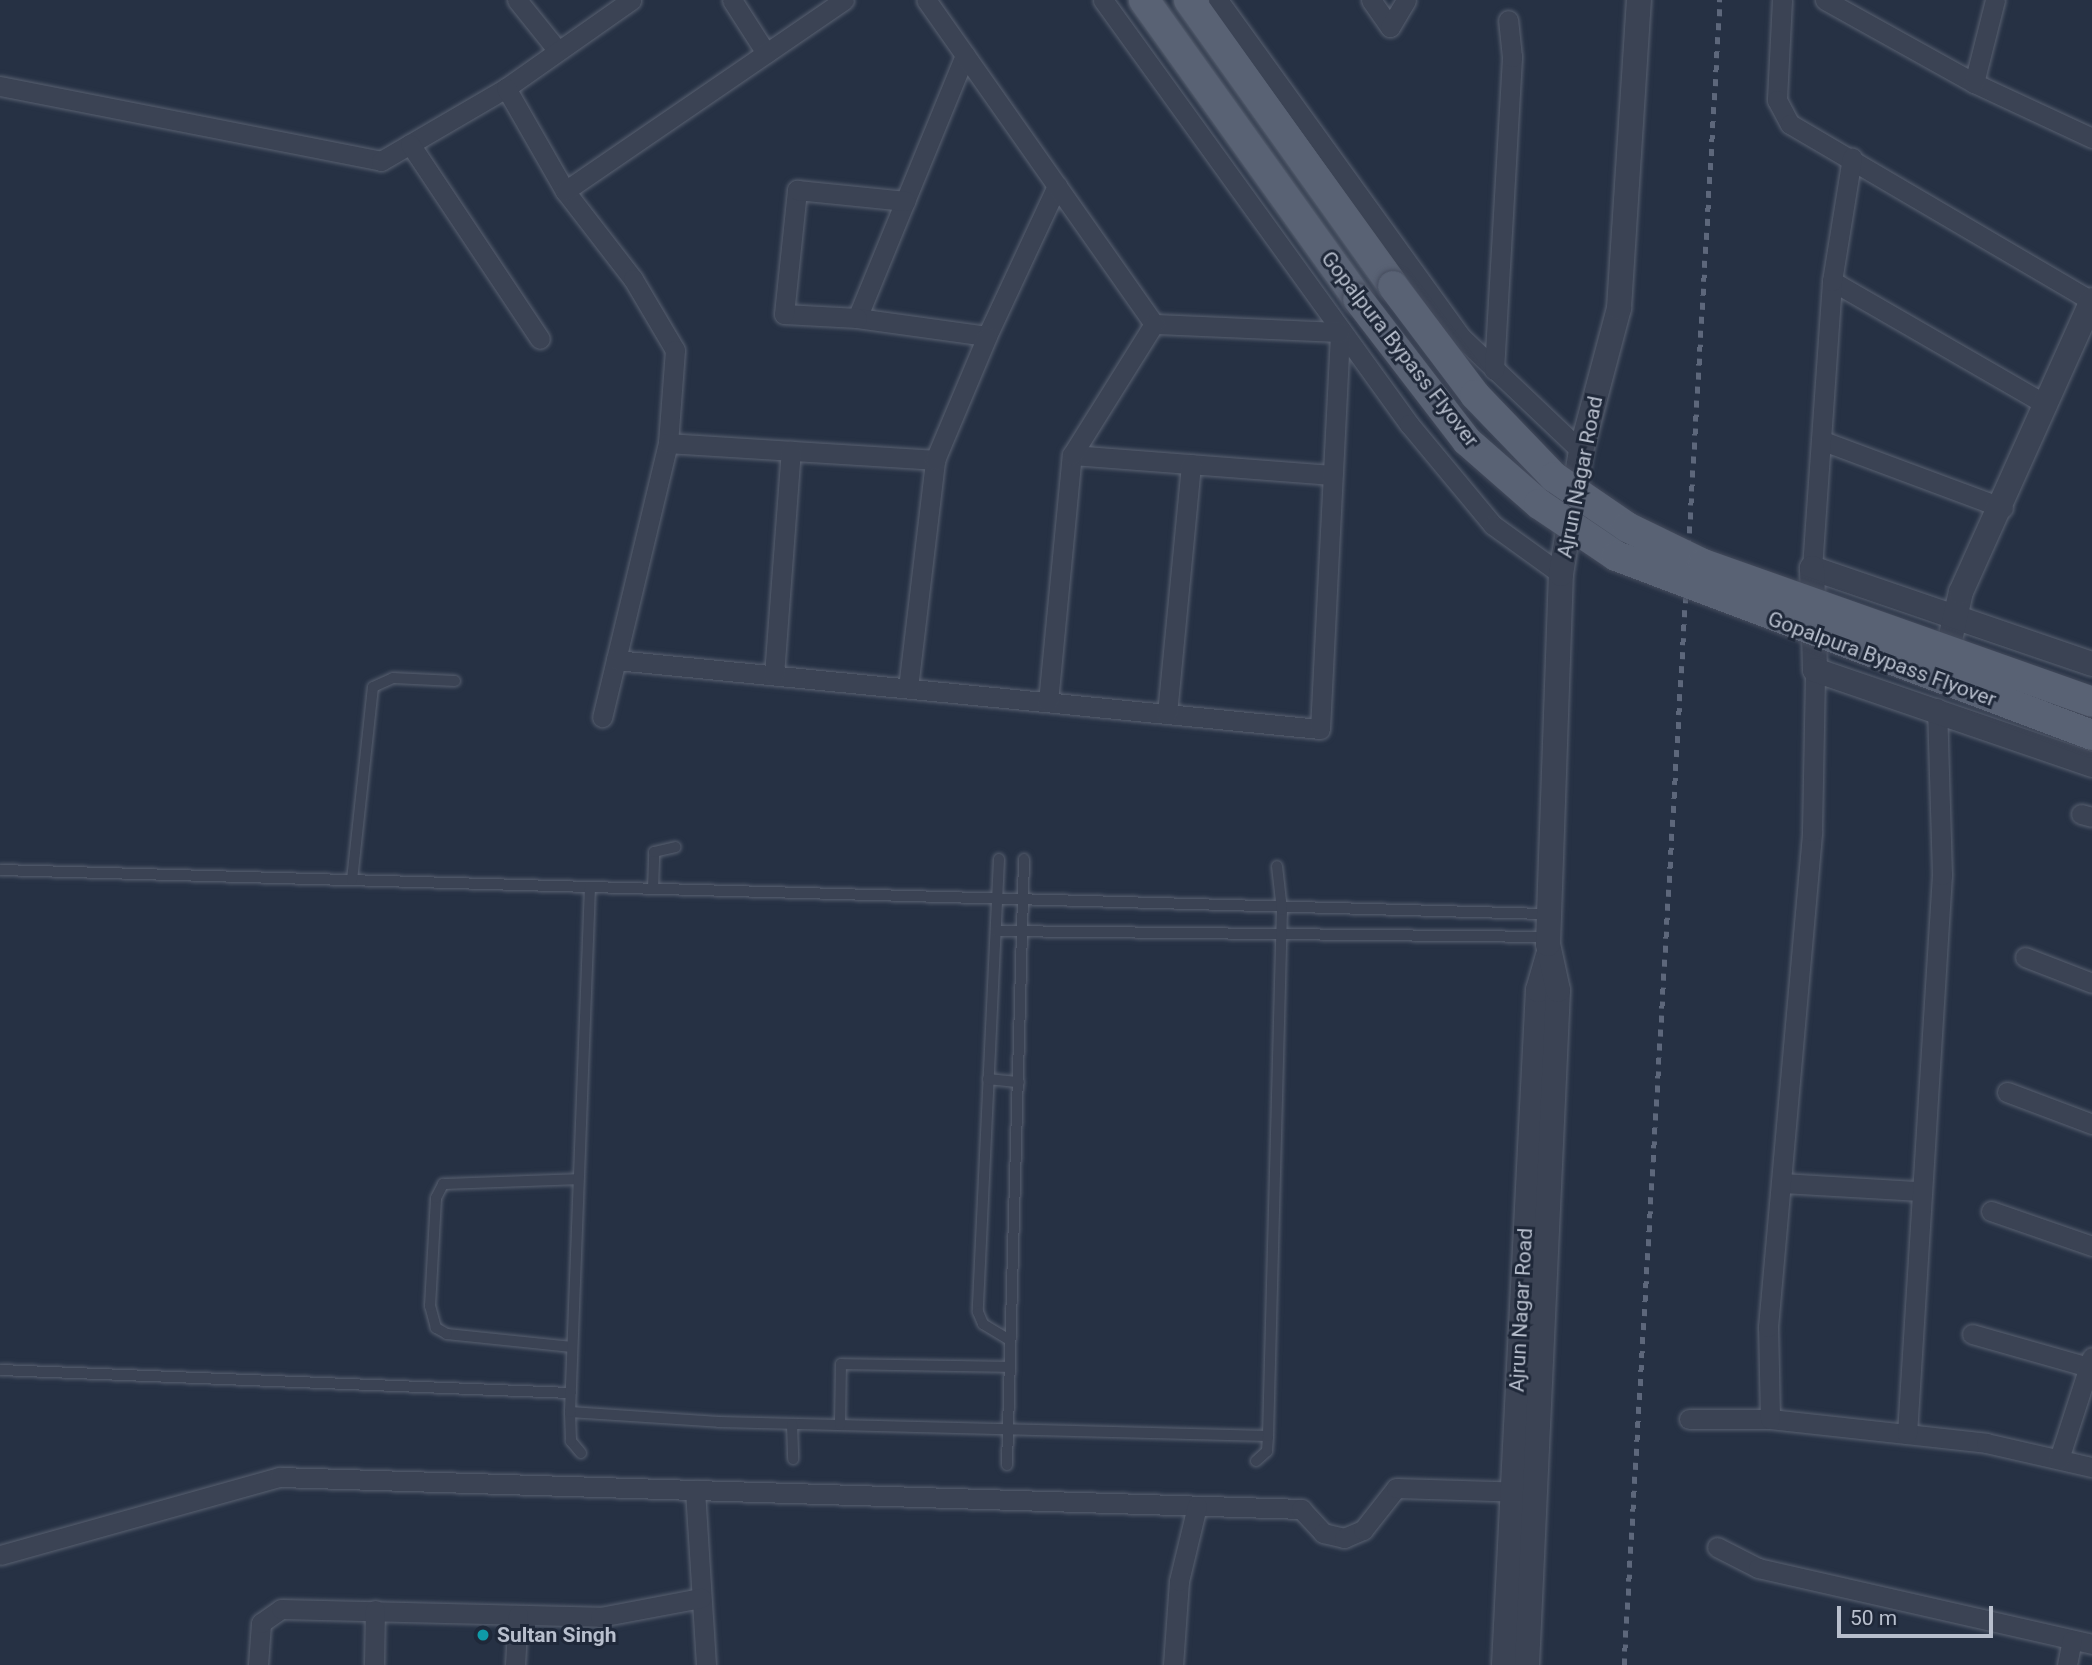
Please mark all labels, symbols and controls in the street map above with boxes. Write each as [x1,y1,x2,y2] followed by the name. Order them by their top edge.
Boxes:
[1316,246,1484,452] street label: Gopalpura Bypass Flyover
[1552,394,1608,560] street label: Ajrun Nagar Road
[1764,606,2000,712] street label: Gopalpura Bypass Flyover
[1504,1227,1538,1393] street label: Ajrun Nagar Road
[1840,1592,1996,1636] scale bar
[1850,1606,1897,1630] text: 50 m
[497,1622,617,1648] place label: Sultan Singh
[475,1627,491,1643] marker: Sultan Singh

